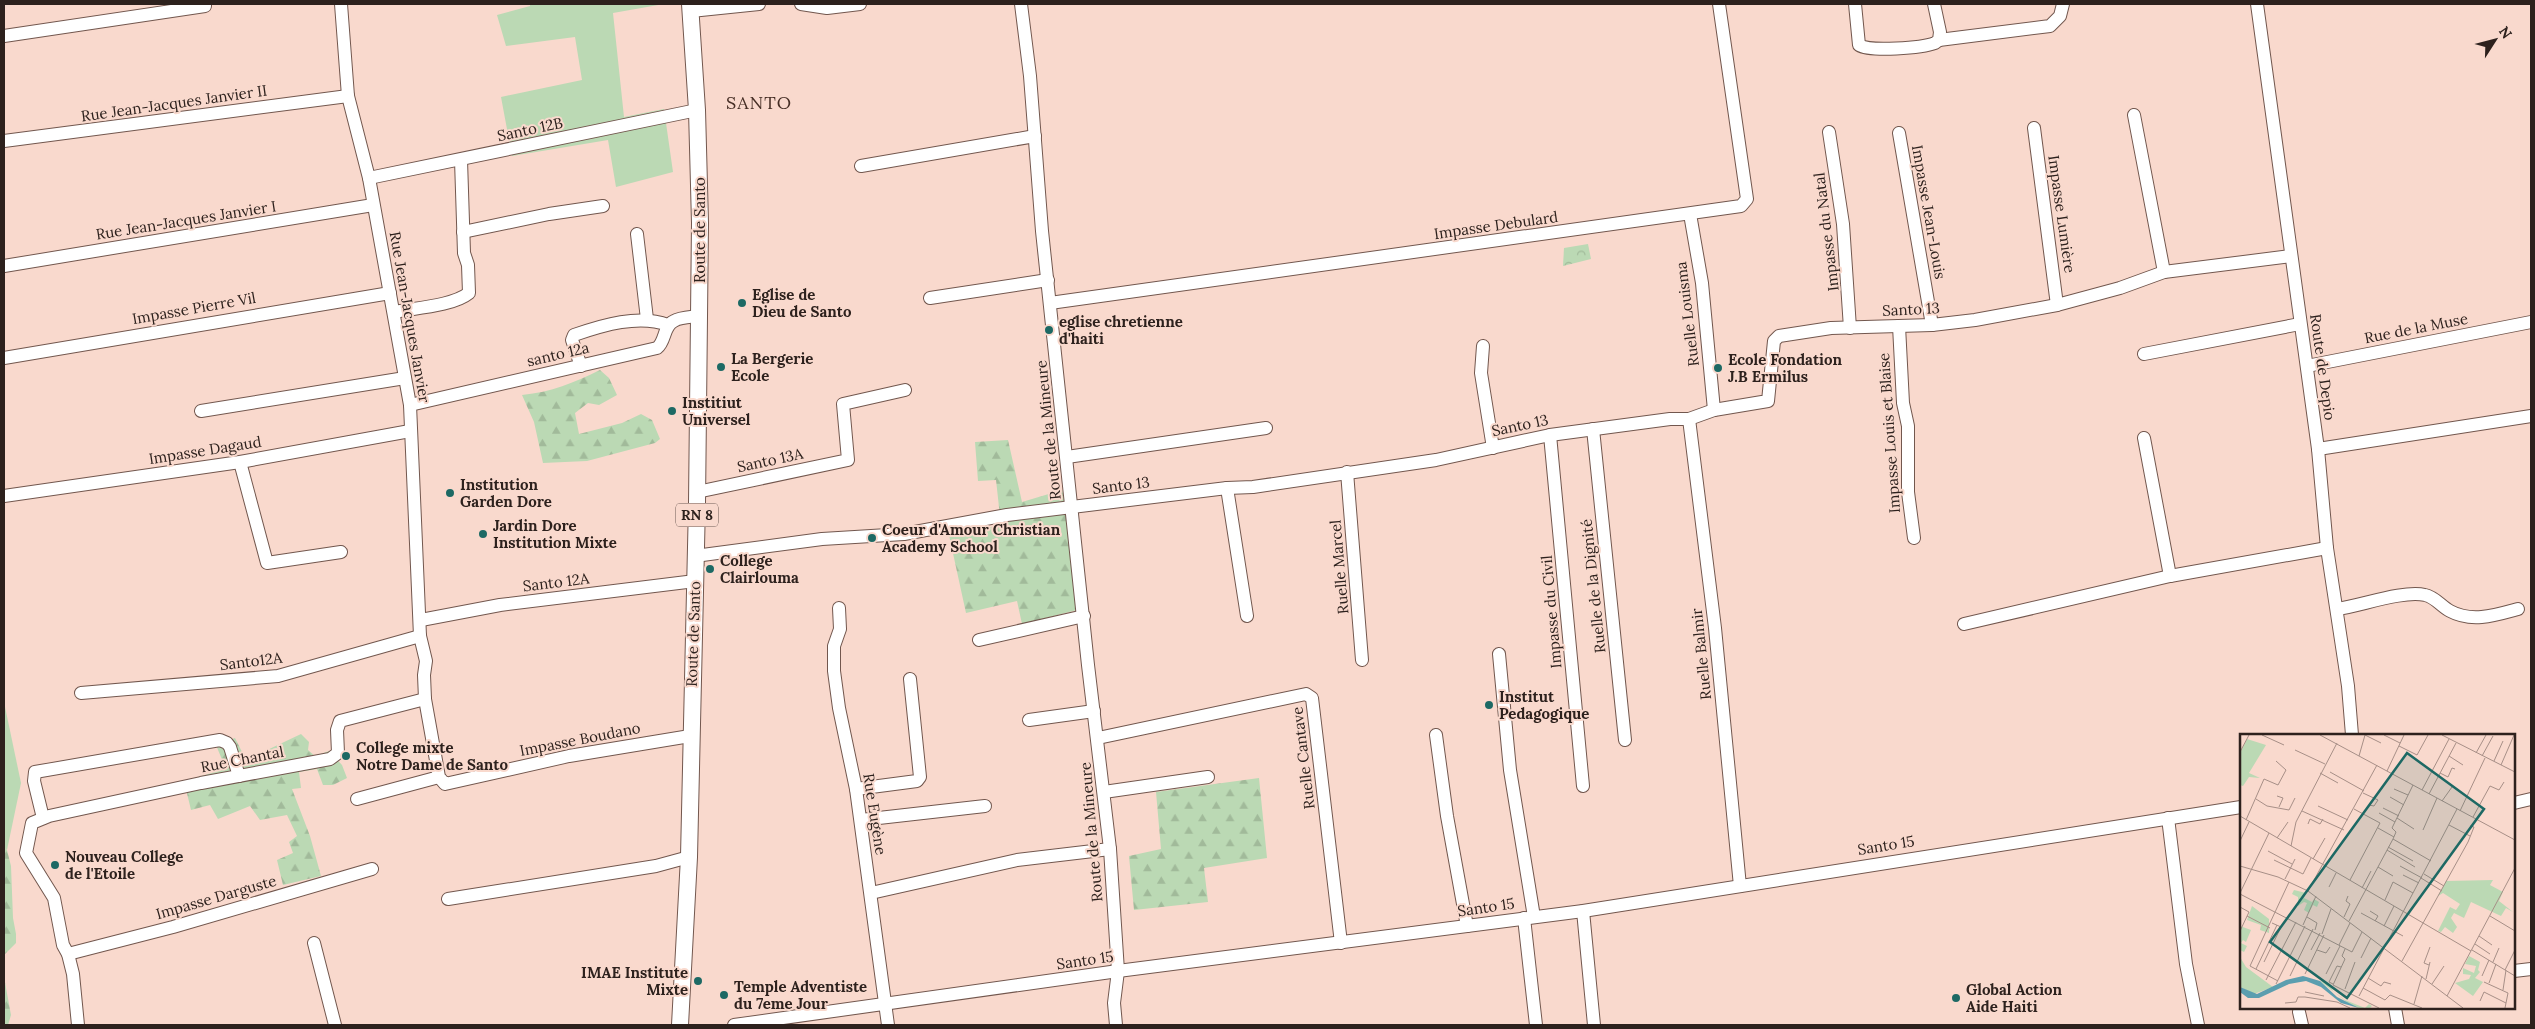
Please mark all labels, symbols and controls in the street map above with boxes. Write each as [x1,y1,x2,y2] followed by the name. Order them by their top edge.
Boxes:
[2470,15,2520,65] north arrow
[2495,23,2516,42] text: N
[80,81,268,125] street label: Rue Jean-Jacques Janvier II
[726,91,792,114] district label: SANTO
[495,113,565,145] street label: Santo 12B
[1908,143,1950,281] street label: Impasse Jean-Louis
[2044,154,2080,274] street label: Impasse Lumière
[1809,172,1843,292] street label: Impasse du Natal
[690,177,709,283] street label: Route de Santo
[94,196,278,244] street label: Rue Jean-Jacques Janvier I
[1433,207,1559,243] street label: Impasse Debulard
[386,230,435,405] street label: Rue Jean-Jacques Janvier
[1671,260,1703,367] street label: Ruelle Louisma
[752,285,852,321] place label: Eglise de Dieu de Santo
[131,288,257,328] street label: Impasse Pierre Vil
[736,297,748,309] marker: Eglise de Dieu de Santo
[1882,298,1940,320] street label: Santo 13
[2363,309,2469,347] street label: Rue de la Muse
[1059,312,1183,348] place label: eglise chretienne d'haiti
[2306,313,2340,422] street label: Route de Depio
[1043,324,1055,336] marker: eglise chretienne d'haiti
[525,338,591,370] street label: santo 12a
[731,349,813,385] place label: La Bergerie Ecole
[1728,350,1843,386] place label: Ecole Fondation J.B Ermilus
[1874,352,1904,514] street label: Impasse Louis et Blaise
[1031,359,1065,501] street label: Route de la Mineure
[715,361,727,373] marker: La Bergerie Ecole
[1712,362,1724,374] marker: Ecole Fondation J.B Ermilus
[682,393,751,429] place label: Institiut Universel
[666,405,678,417] marker: Institiut Universel
[1490,410,1550,440] street label: Santo 13
[147,432,263,468] street label: Impasse Dagaud
[735,444,805,476] street label: Santo 13A
[1091,472,1151,498] street label: Santo 13
[460,475,552,511] place label: Institution Garden Dore
[444,487,456,499] marker: Institution Garden Dore
[676,504,718,526] road number: RN 8
[493,516,617,552] place label: Jardin Dore Institution Mixte
[1577,518,1609,654] street label: Ruelle de la Dignité
[1325,519,1353,615] street label: Ruelle Marcel
[882,520,1061,556] place label: Coeur d'Amour Christian Academy School
[477,528,489,540] marker: Jardin Dore Institution Mixte
[866,532,878,544] marker: Coeur d'Amour Christian Academy School
[720,551,799,587] place label: College Clairlouma
[1537,555,1565,669] street label: Impasse du Civil
[704,563,716,575] marker: College Clairlouma
[522,568,591,595] street label: Santo 12A
[682,581,704,687] street label: Route de Santo
[1687,607,1715,701] street label: Ruelle Balmir
[219,648,284,674] street label: Santo12A
[1499,687,1589,723] place label: Institut Pedagogique
[1483,699,1495,711] marker: Institut Pedagogique
[1287,706,1319,810] street label: Ruelle Cantave
[518,718,642,760] street label: Impasse Boudano
[2240,734,2515,1009] inset map
[356,738,508,774] place label: College mixte Notre Dame de Santo
[199,742,285,776] street label: Rue Chantal
[340,750,352,762] marker: College mixte Notre Dame de Santo
[1075,761,1107,903] street label: Route de la Mineure
[859,772,891,856] street label: Rue Eugène
[1856,831,1916,859] street label: Santo 15
[65,847,183,883] place label: Nouveau College de l'Etoile
[49,859,61,871] marker: Nouveau College de l'Etoile
[154,871,278,923] street label: Impasse Darguste
[1456,894,1516,920] street label: Santo 15
[1055,947,1115,973] street label: Santo 15
[581,963,688,999] place label: IMAE Institute Mixte
[692,975,704,987] marker: IMAE Institute Mixte
[734,977,867,1013] place label: Temple Adventiste du 7eme Jour
[1966,980,2063,1016] place label: Global Action Aide Haiti
[718,989,730,1001] marker: Temple Adventiste du 7eme Jour
[1950,992,1962,1004] marker: Global Action Aide Haiti

